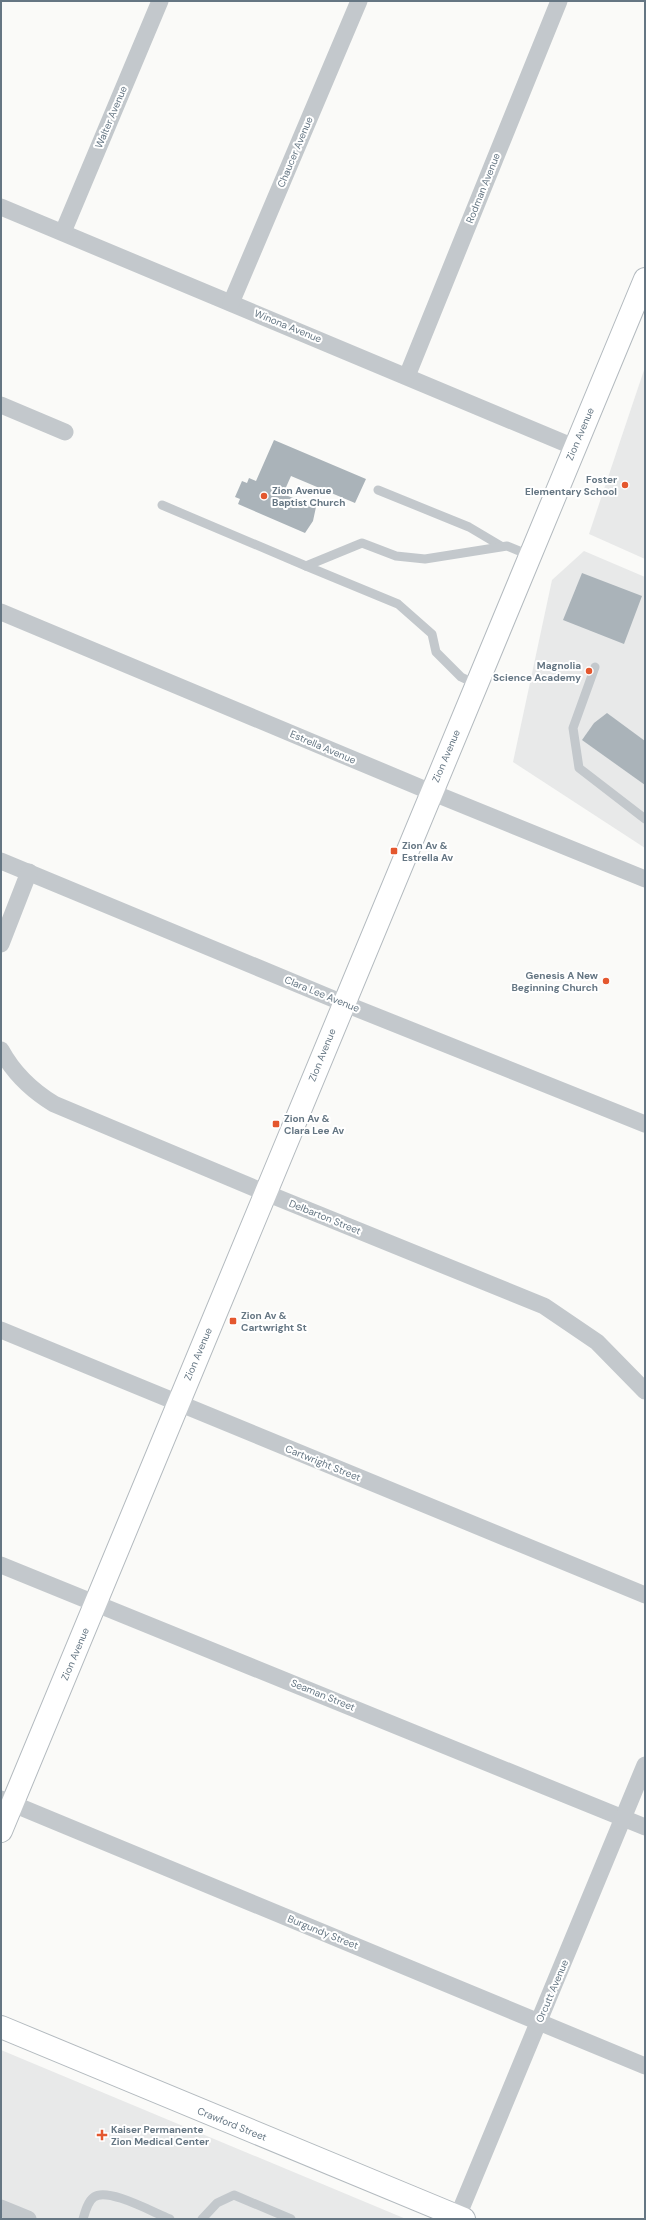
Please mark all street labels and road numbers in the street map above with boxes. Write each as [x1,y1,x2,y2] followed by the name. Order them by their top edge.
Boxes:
[92,83,130,150] street label: Walter Avenue
[274,114,316,189] street label: Chaucer Avenue
[463,151,503,225] street label: Rodman Avenue
[252,307,324,346] street label: Winona Avenue
[563,405,597,462] street label: Zion Avenue
[288,727,358,767] street label: Estrella Avenue
[429,727,463,784] street label: Zion Avenue
[283,973,362,1015] street label: Clara Lee Avenue
[305,1026,339,1083] street label: Zion Avenue
[287,1197,363,1237] street label: Delbarton Street
[181,1325,215,1382] street label: Zion Avenue
[283,1442,363,1484] street label: Cartwright Street
[58,1625,92,1682] street label: Zion Avenue
[289,1676,357,1714] street label: Seaman Street
[286,1912,360,1952] street label: Burgundy Street
[533,1957,571,2024] street label: Orcutt Avenue
[195,2104,269,2144] street label: Crawford Street

